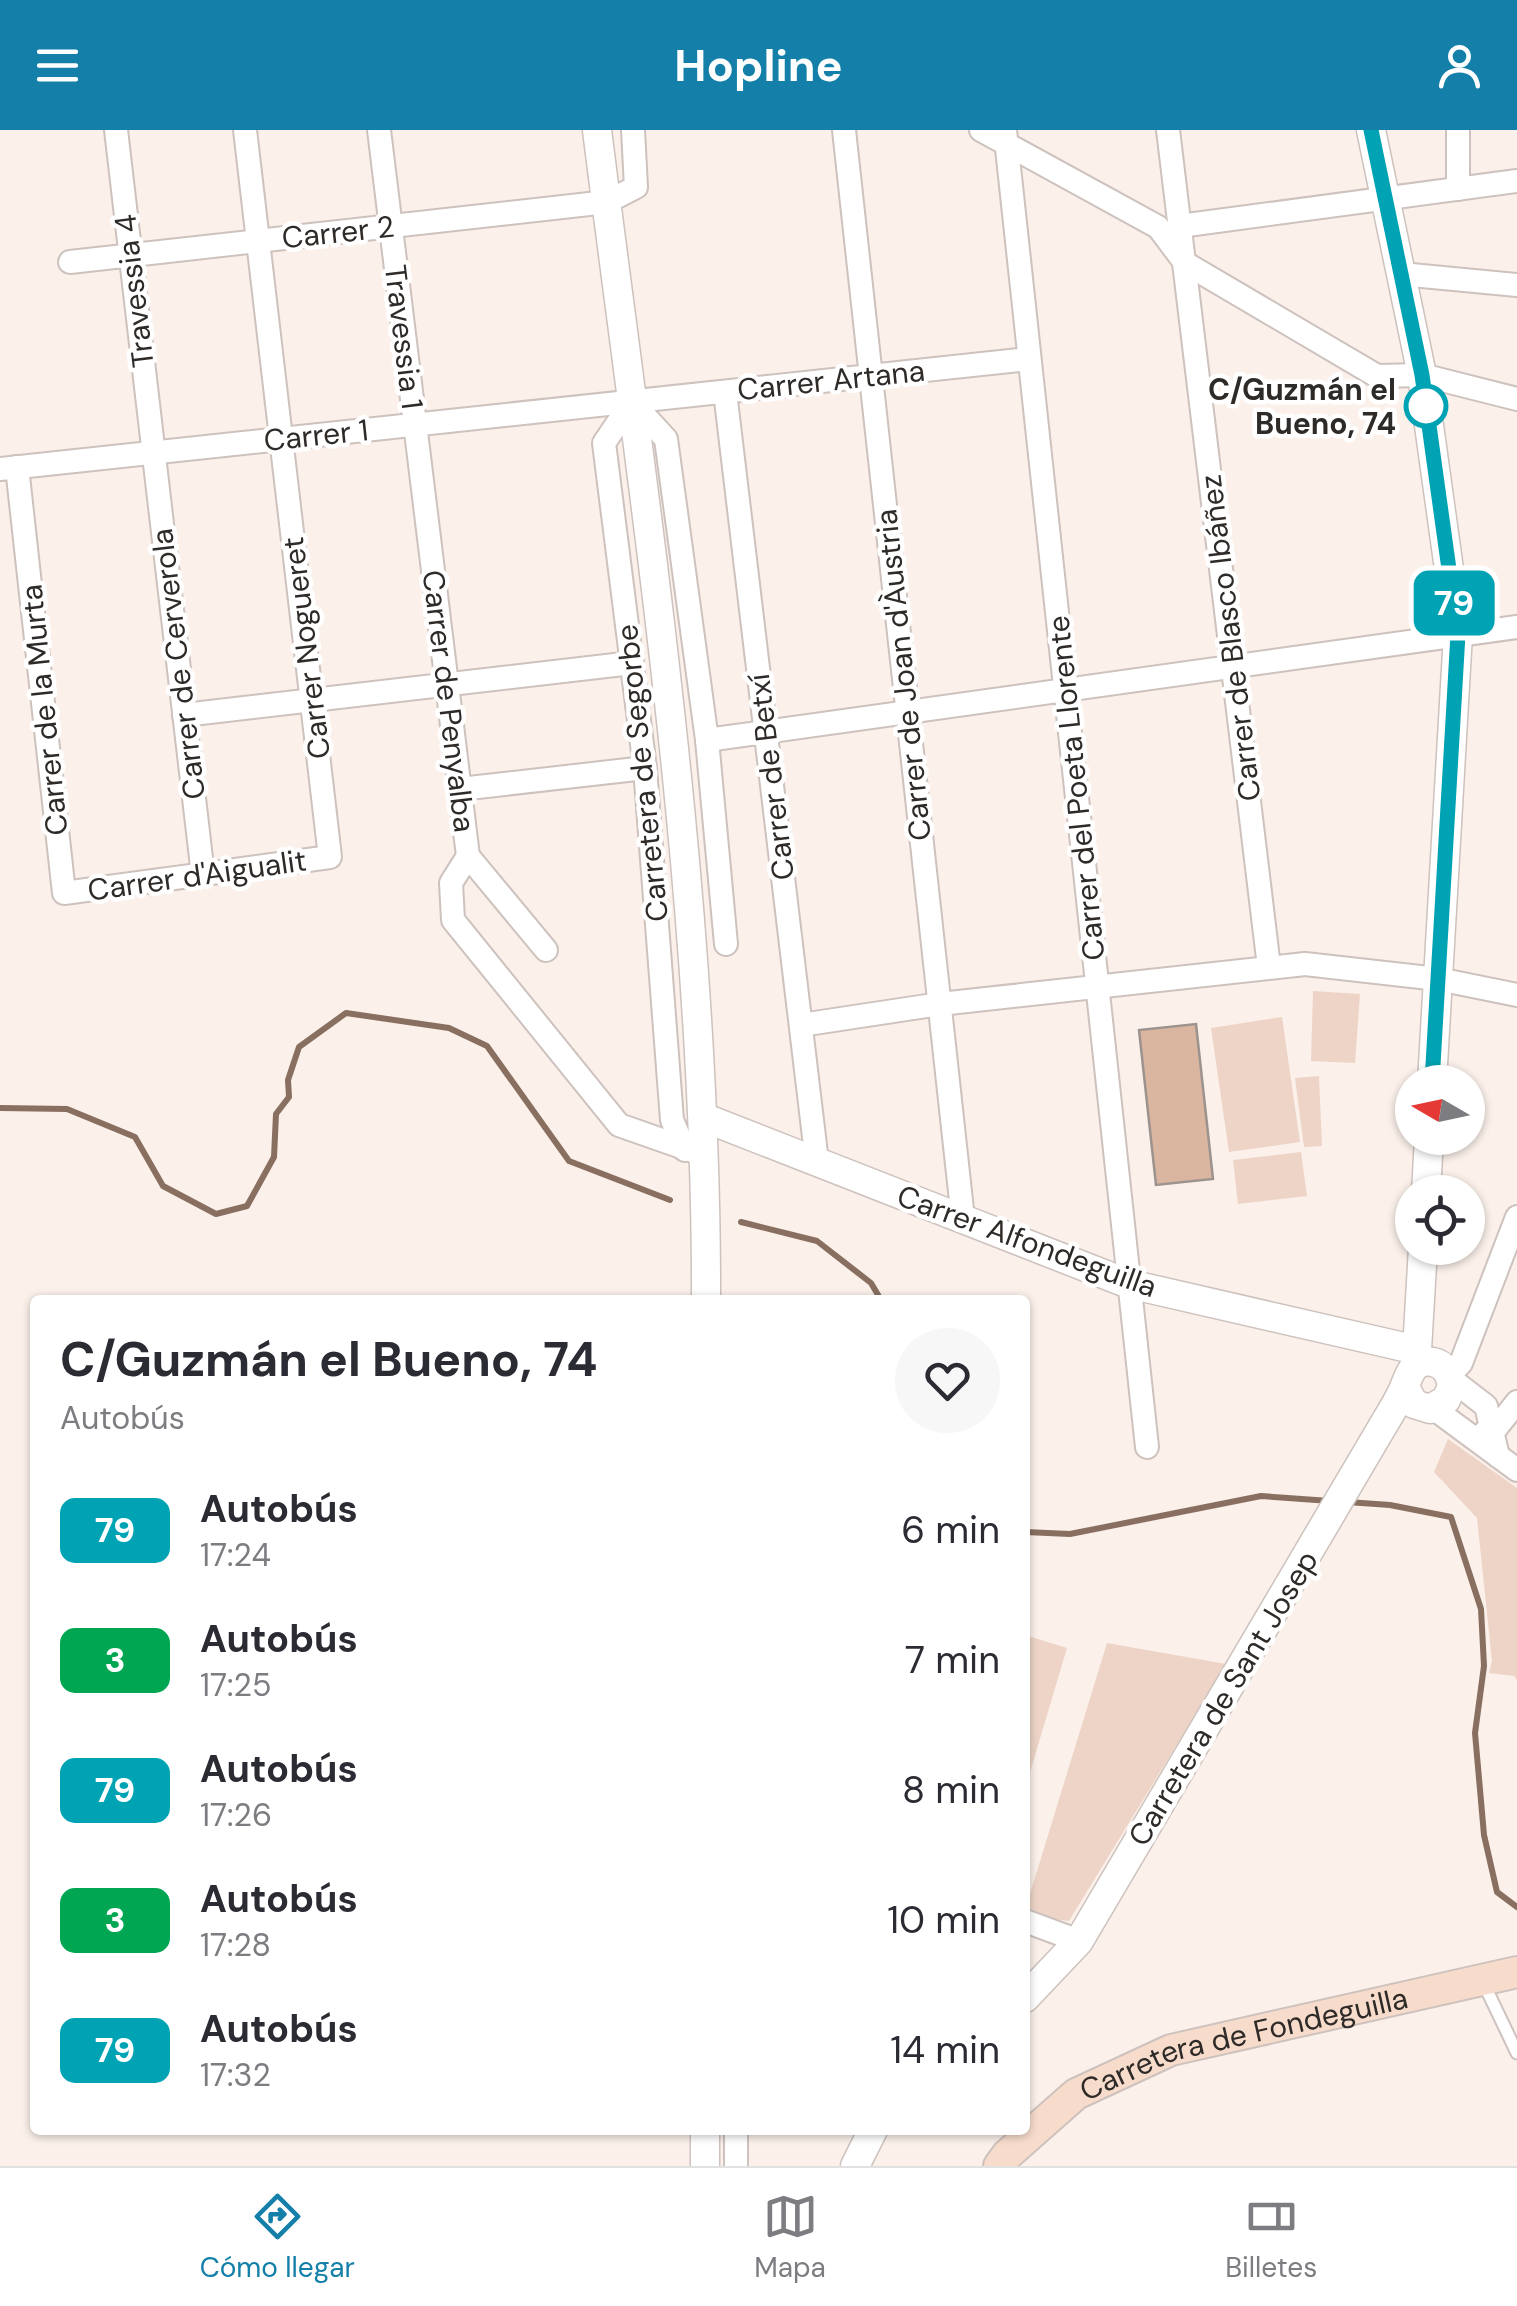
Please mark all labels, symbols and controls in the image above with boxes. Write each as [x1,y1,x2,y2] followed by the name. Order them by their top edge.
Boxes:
[674,36,843,95] text: Hopline
[30,38,85,93] icon: menu
[1432,38,1487,93] icon: person
[280,207,396,257] street label: Carrer 2
[105,212,163,370] street label: Travessia 4
[376,263,432,411] street label: Travessia 1
[735,351,927,409] street label: Carrer Artana
[1208,370,1396,443] place label: C/Guzmán el Bueno, 74
[1405,385,1447,427] marker: C/Guzmán el Bueno, 74
[262,410,370,460] street label: Carrer 1
[1191,473,1269,803] street label: Carrer de Blasco Ibáñez
[866,507,940,843] street label: Carrer de Joan d'Àustria
[142,526,214,802] street label: Carrer de Cerverola
[273,535,339,761] street label: Carrer Nogueret
[414,568,484,834] street label: Carrer de Penyalba
[1409,570,1499,636] line badge: 79
[1434,580,1474,626] text: 79
[11,583,77,837] street label: Carrer de la Murta
[1038,614,1114,962] street label: Carrer del Poeta Llorente
[607,622,677,924] street label: Carretera de Segorbe
[739,671,803,882] street label: Carrer de Betxí
[85,840,309,910] street label: Carrer d'Aigualit
[1395,1065,1485,1155] north arrow
[1395,1065,1485,1265] map controls
[1395,1175,1485,1265] button: locate
[892,1176,1162,1306] street label: Carrer Alfondeguilla
[60,1328,598,1391] text: C/Guzmán el Bueno, 74
[895,1328,1000,1433] button: heart
[60,1397,185,1439] text: Autobús
[200,1484,358,1534] text: Autobús
[901,1505,1000,1555] text: 6 min
[95,1507,135,1553] text: 79
[200,1534,271,1576] text: 17:24
[1119,1543,1327,1853] street label: Carretera de Sant Josep
[200,1614,358,1664] text: Autobús
[905,1635,1000,1685] text: 7 min
[104,1637,126,1683] text: 3
[200,1664,272,1706] text: 17:25
[200,1744,358,1794] text: Autobús
[902,1765,1000,1815] text: 8 min
[95,1767,135,1813] text: 79
[200,1794,272,1836] text: 17:26
[200,1874,358,1924] text: Autobús
[887,1895,1000,1945] text: 10 min
[104,1897,126,1943] text: 3
[200,1924,271,1966] text: 17:28
[1073,1978,1411,2109] street label: Carretera de Fondeguilla
[200,2004,358,2054] text: Autobús
[890,2025,1000,2075] text: 14 min
[95,2027,135,2073] text: 79
[200,2054,271,2096] text: 17:32
[200,2189,355,2286] tab: Cómo llegar
[754,2189,826,2286] tab: Mapa
[1225,2189,1317,2286] tab: Billetes

